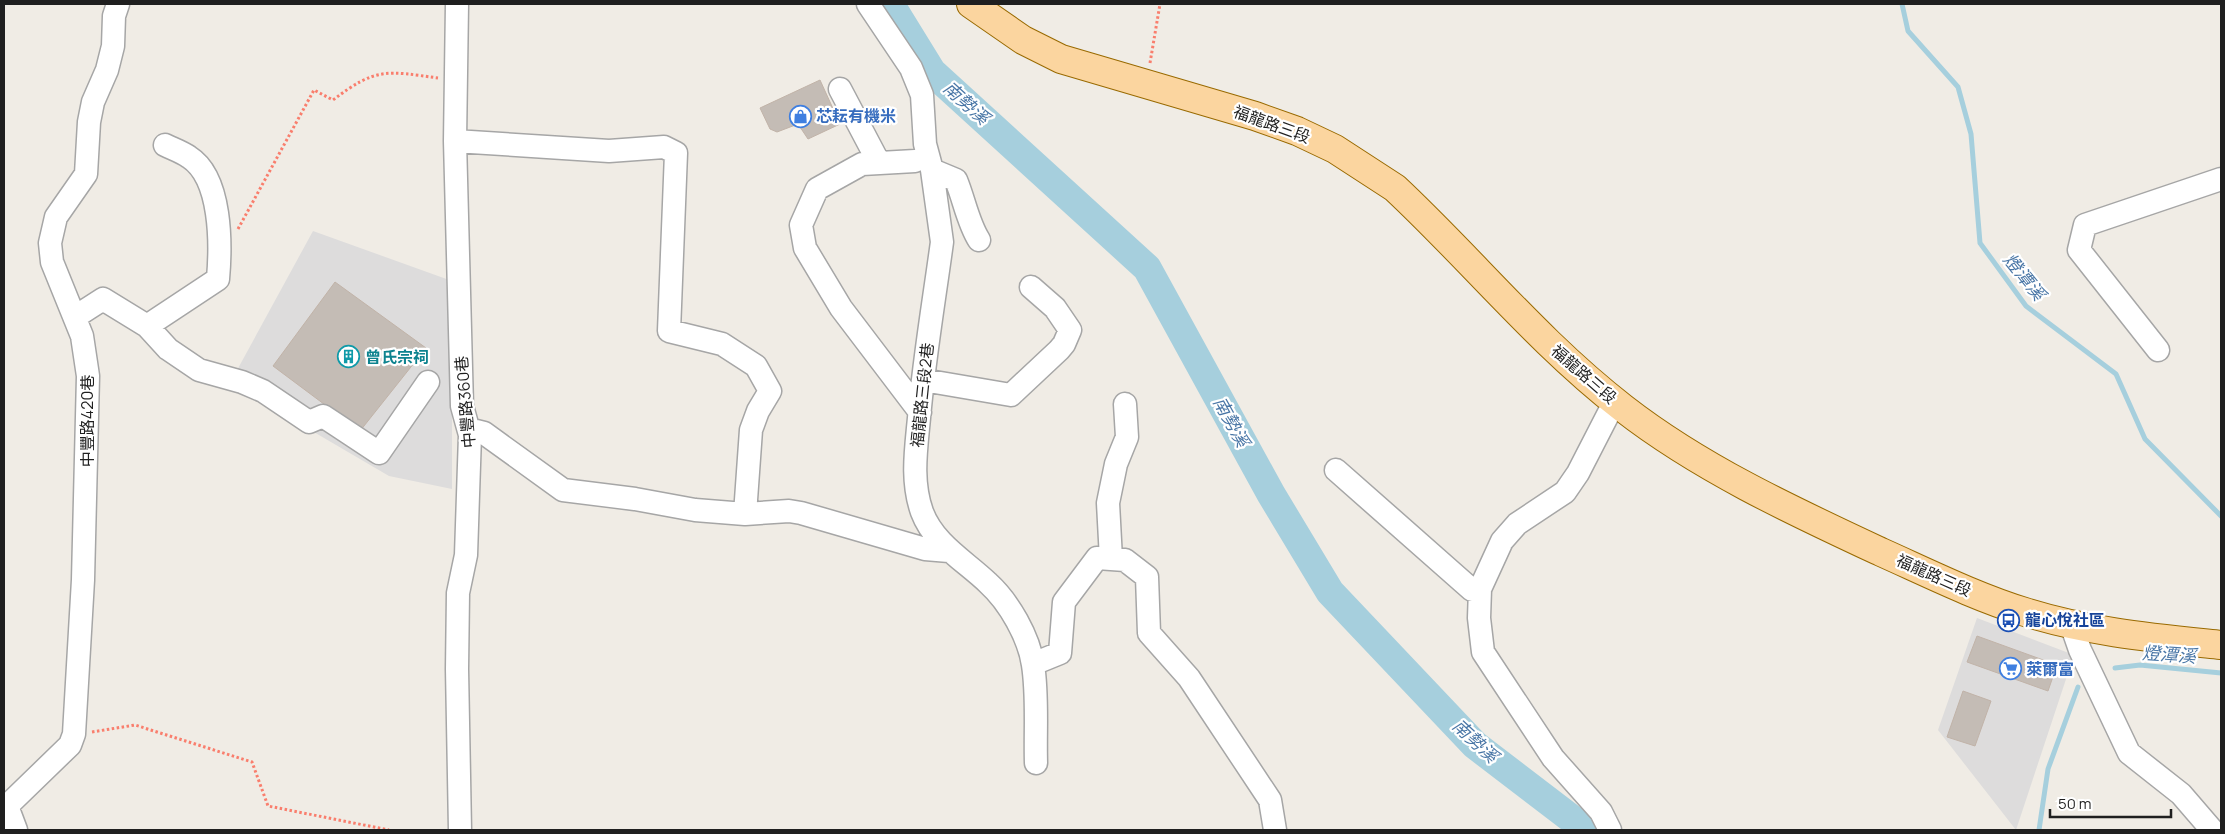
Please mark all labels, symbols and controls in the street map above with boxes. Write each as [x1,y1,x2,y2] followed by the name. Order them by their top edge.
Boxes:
[939,75,997,131] water label: 南勢溪
[1231,100,1313,148] street label: 福龍路三段
[788,104,812,128] shop icon: 芯耘有機米
[816,105,896,127] place label: 芯耘有機米
[1998,248,2053,307] water label: 燈潭溪
[1547,339,1621,409] street label: 福龍路三段
[906,342,938,448] street label: 福龍路三段2巷
[337,345,361,369] building icon: 曾氏宗祠
[365,346,429,368] place label: 曾氏宗祠
[450,355,480,449] street label: 中豐路360巷
[76,375,98,467] street label: 中豐路420巷
[1208,392,1257,454] water label: 南勢溪
[1893,549,1975,601] street label: 福龍路三段
[1997,608,2021,632] bus stop icon: 龍心悅社區
[2025,609,2105,631] place label: 龍心悅社區
[2141,640,2200,668] water label: 燈潭溪
[1998,657,2022,681] supermarket icon: 萊爾富
[2026,658,2074,680] place label: 萊爾富
[1448,713,1506,770] water label: 南勢溪
[2050,786,2171,818] scale bar
[2058,793,2092,814] text: 50 m

